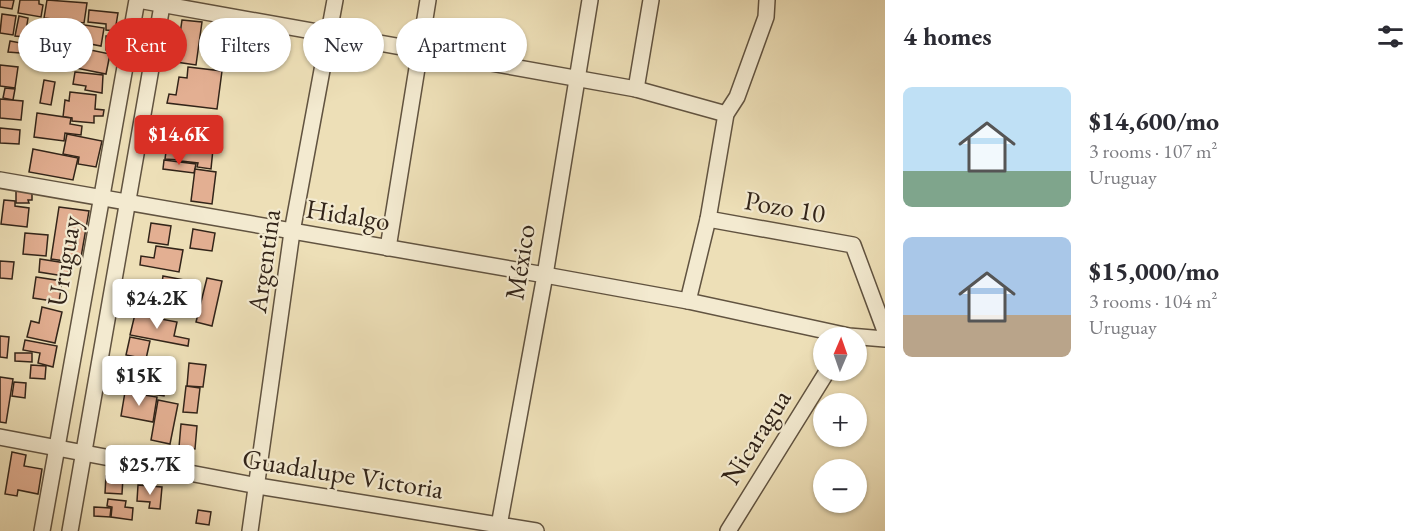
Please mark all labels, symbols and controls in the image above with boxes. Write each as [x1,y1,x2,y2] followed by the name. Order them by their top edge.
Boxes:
[18,18,93,72] chip: Buy
[105,18,187,72] chip: Rent
[199,18,291,72] chip: Filters
[303,18,384,72] chip: New
[396,18,527,72] chip: Apartment
[903,19,992,53] text: 4 homes
[1374,20,1407,53] icon: filters
[1089,104,1219,138] text: $14,600/mo
[951,111,1023,183] icon: home
[130,115,228,166] pin: $14.6K
[148,121,210,147] text: $14.6K
[1089,138,1217,164] text: 3 rooms · 107 m²
[1089,164,1157,190] text: Uruguay
[742,182,828,231] street label: Pozo 10
[304,191,393,238] street label: Hidalgo
[239,207,288,316] street label: Argentina
[38,213,89,309] street label: Uruguay
[496,222,543,302] street label: México
[1089,254,1219,288] text: $15,000/mo
[951,261,1023,333] icon: home
[108,279,206,330] pin: $24.2K
[126,285,188,311] text: $24.2K
[1089,288,1217,314] text: 3 rooms · 104 m²
[1089,314,1157,340] text: Uruguay
[813,327,867,381] north arrow
[813,327,867,513] map controls
[103,356,175,407] pin: $15K
[116,362,162,388] text: $15K
[713,382,799,491] street label: Nicaragua
[813,393,867,447] button: +
[240,440,446,507] street label: Guadalupe Victoria
[101,445,199,496] pin: $25.7K
[119,451,181,477] text: $25.7K
[813,459,867,513] button: −

